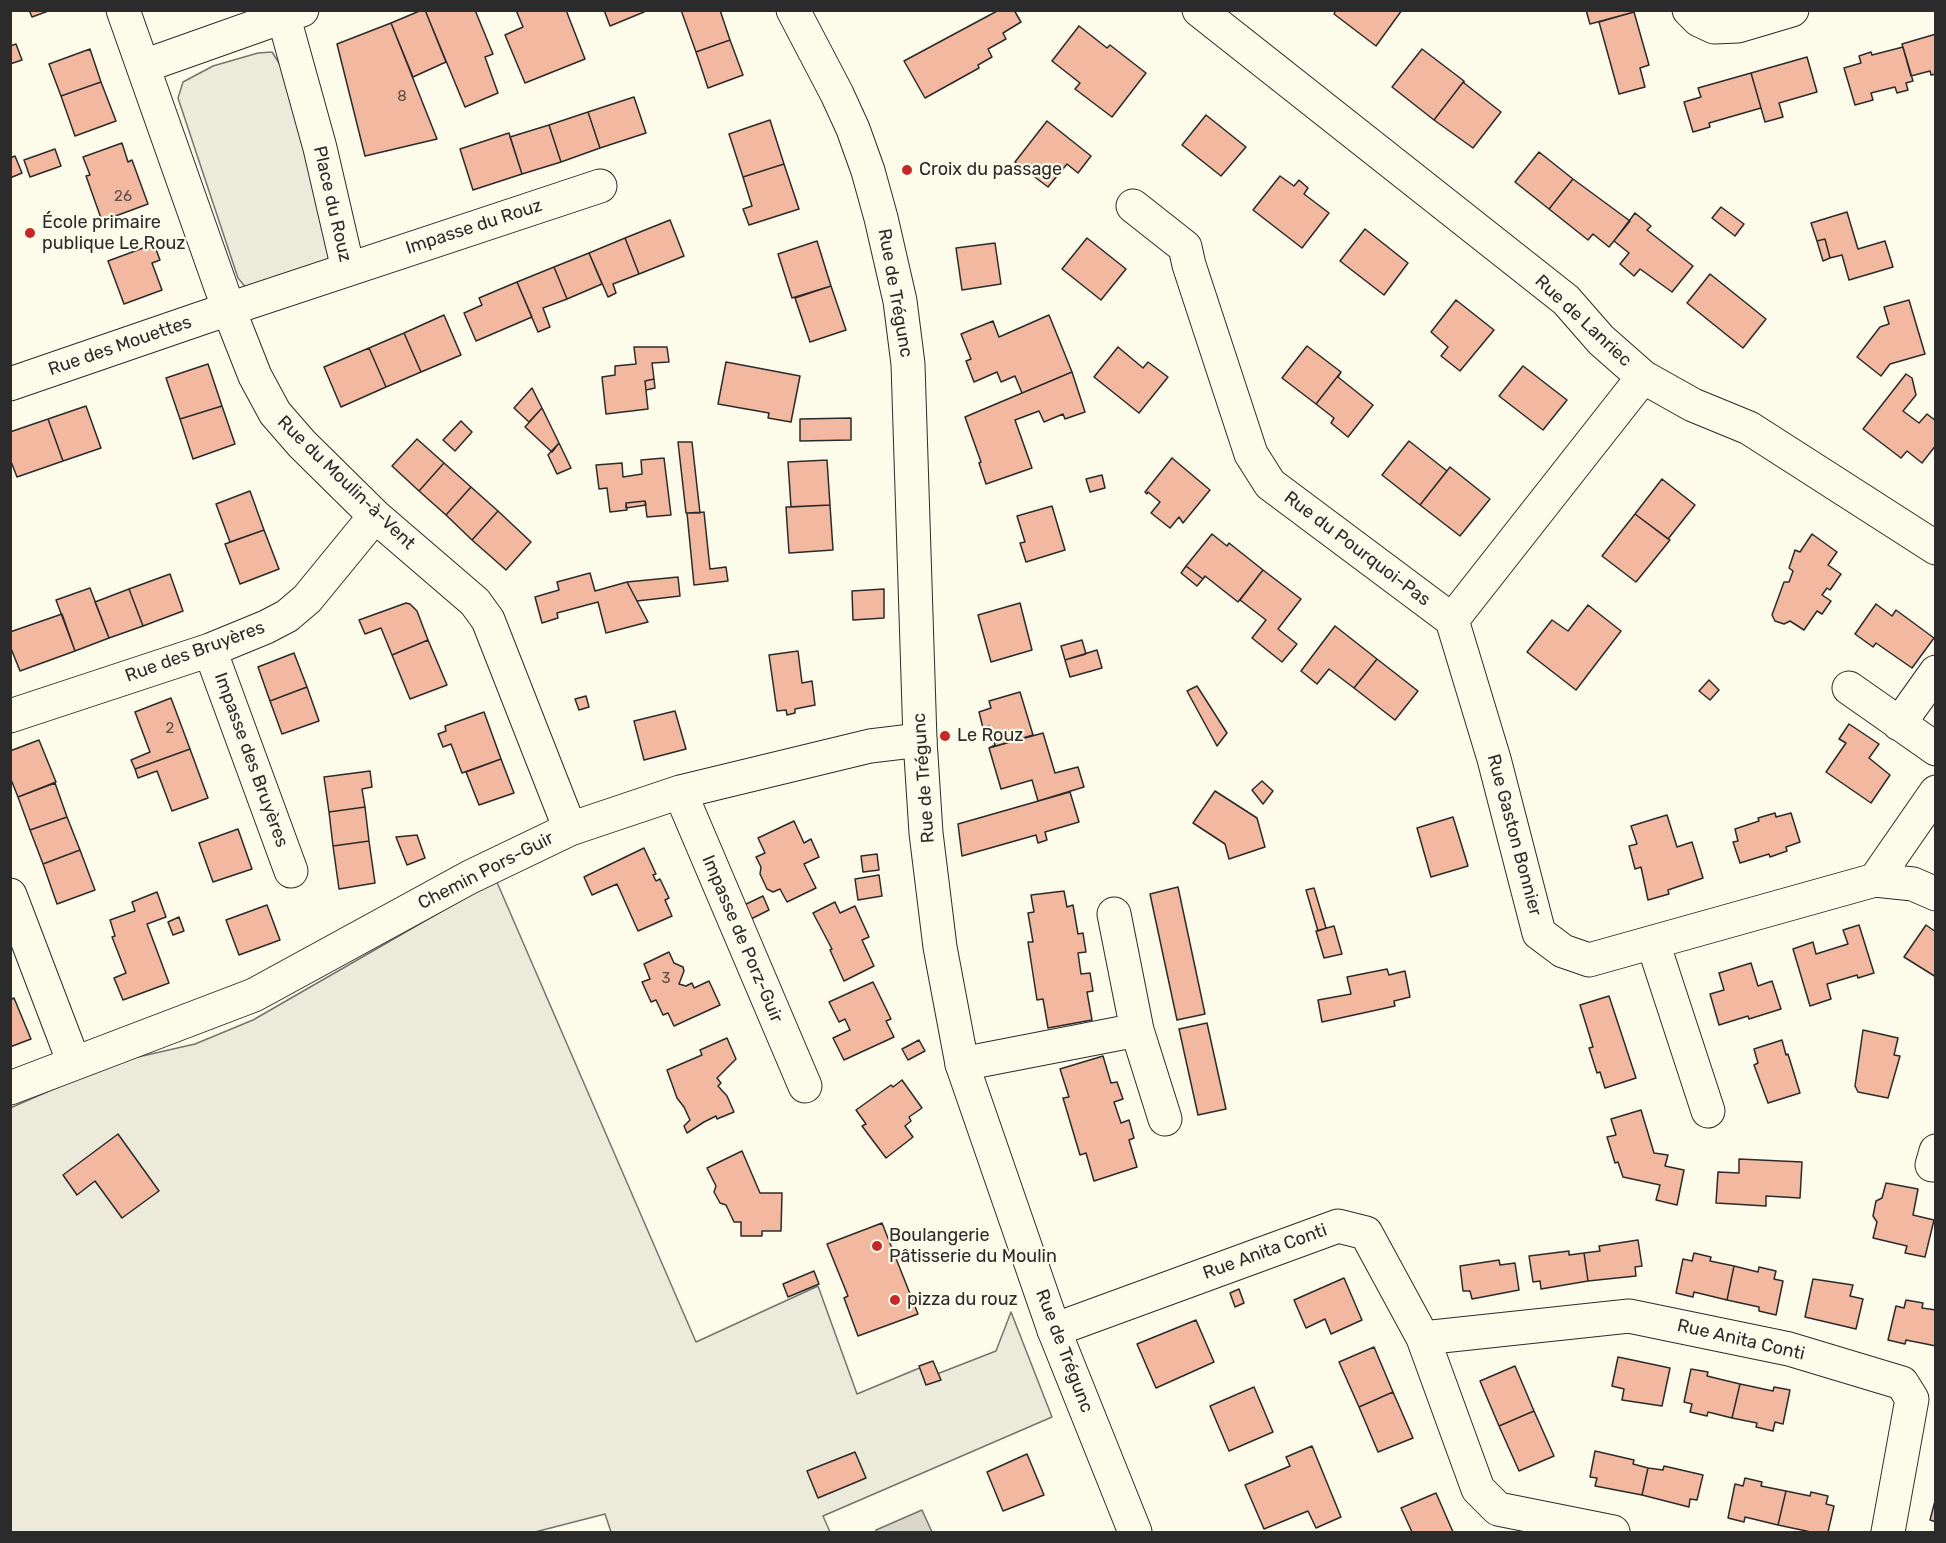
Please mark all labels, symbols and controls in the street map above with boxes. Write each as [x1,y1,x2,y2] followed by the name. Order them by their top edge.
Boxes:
[397,88,407,106] house number: 8
[308,144,356,264] street label: Place du Rouz
[919,159,1062,181] place label: Croix du passage
[900,163,914,177] marker: Croix du passage
[114,188,132,206] house number: 26
[403,195,545,259] street label: Impasse du Rouz
[42,212,186,254] place label: École primaire publique Le Rouz
[23,226,37,240] marker: École primaire publique Le Rouz
[873,227,917,359] street label: Rue de Trégunc
[1530,271,1636,371] street label: Rue de Lanriec
[45,311,195,381] street label: Rue des Mouettes
[273,412,419,554] street label: Rue du Moulin-à-Vent
[1280,487,1434,611] street label: Rue du Pourquoi-Pas
[122,617,268,687] street label: Rue des Bruyères
[209,670,293,850] street label: Impasse des Bruyères
[909,712,939,844] street label: Rue de Trégunc
[166,720,174,738] house number: 2
[957,725,1023,747] place label: Le Rouz
[938,729,952,743] marker: Le Rouz
[1482,752,1546,918] street label: Rue Gaston Bonnier
[415,827,557,915] street label: Chemin Pors-Guir
[697,852,787,1026] street label: Impasse de Porz-Guir
[661,970,671,988] house number: 3
[1200,1220,1330,1284] street label: Rue Anita Conti
[889,1225,1057,1268] place label: Boulangerie Pâtisserie du Moulin
[870,1239,884,1253] marker: Boulangerie Pâtisserie du Moulin
[1031,1286,1097,1416] street label: Rue de Trégunc
[907,1289,1018,1311] place label: pizza du rouz
[888,1293,902,1307] marker: pizza du rouz
[1675,1315,1807,1365] street label: Rue Anita Conti

